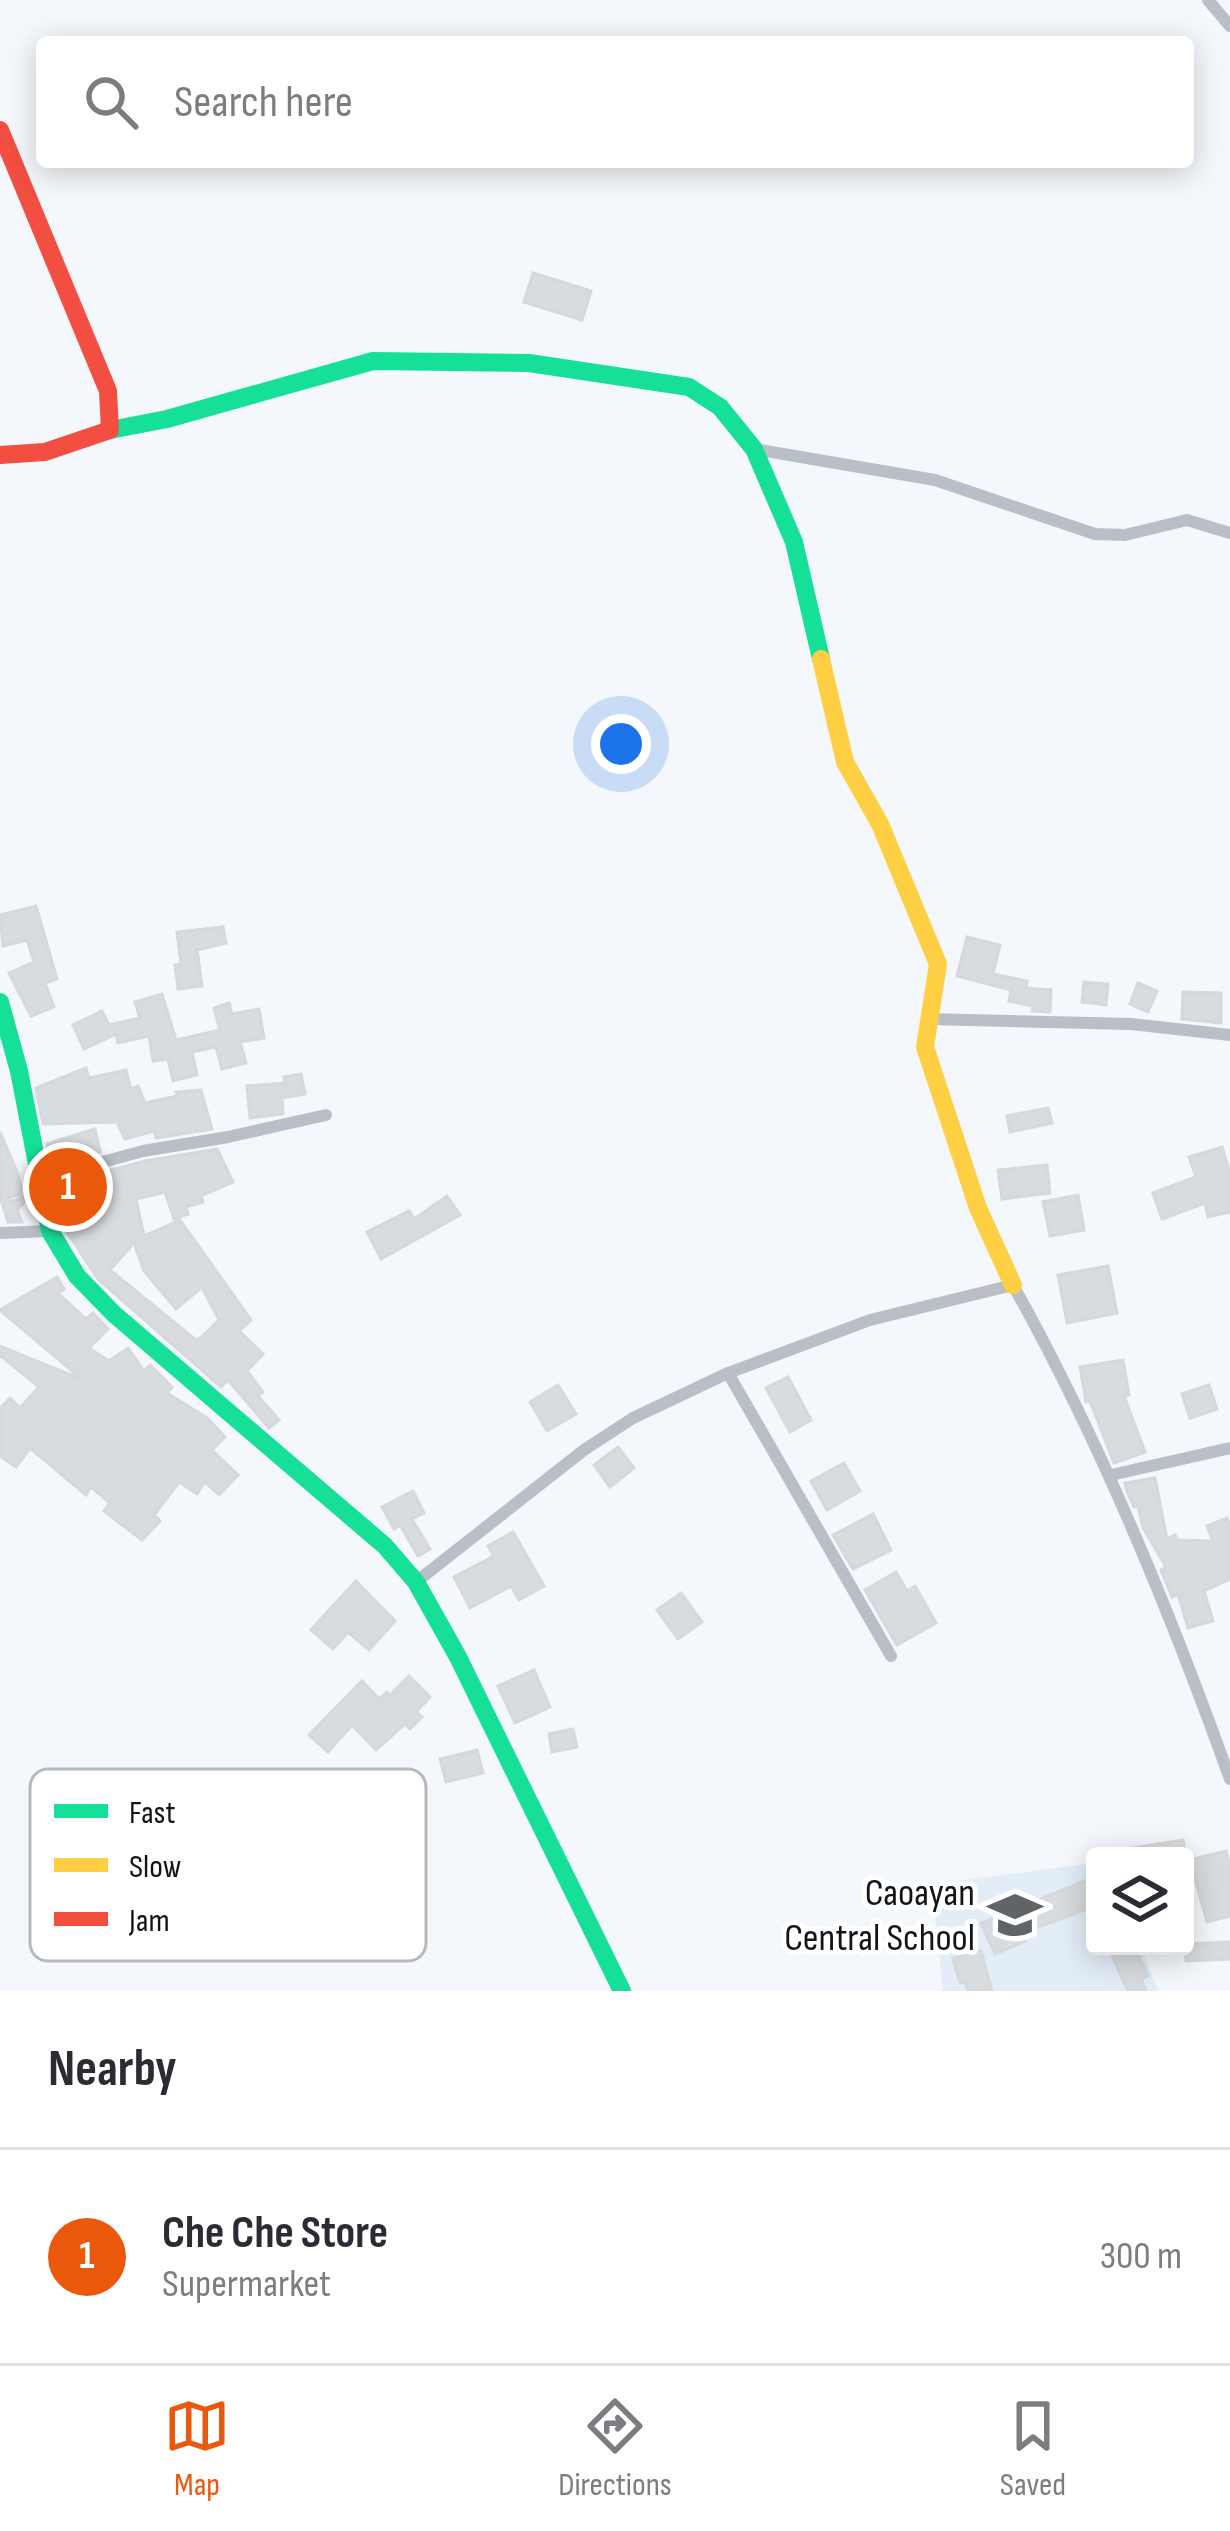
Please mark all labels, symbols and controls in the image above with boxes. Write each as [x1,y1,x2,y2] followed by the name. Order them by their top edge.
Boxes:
[36,36,1194,168] search box
[78,69,144,135] icon: search
[174,75,353,130] text: Search here
[591,714,651,774] your location
[29,1142,107,1232] pin: 1
[30,1769,426,1961] legend
[129,1793,176,1833] text: Fast
[129,1847,181,1887] text: Slow
[1086,1847,1194,1955] map controls
[1086,1847,1194,1955] button: layers
[784,1870,975,1962] place label: Caoayan Central School
[986,1886,1044,1944] school or university icon: Caoayan Central School
[128,1901,170,1941] text: Jam
[48,2039,177,2100] text: Nearby
[162,2206,388,2261] text: Che Che Store
[79,2233,95,2280] text: 1
[1100,2233,1182,2280] text: 300 m
[162,2261,331,2308] text: Supermarket
[164,2393,230,2505] tab: Map
[558,2393,672,2505] tab: Directions
[1000,2393,1066,2505] tab: Saved

